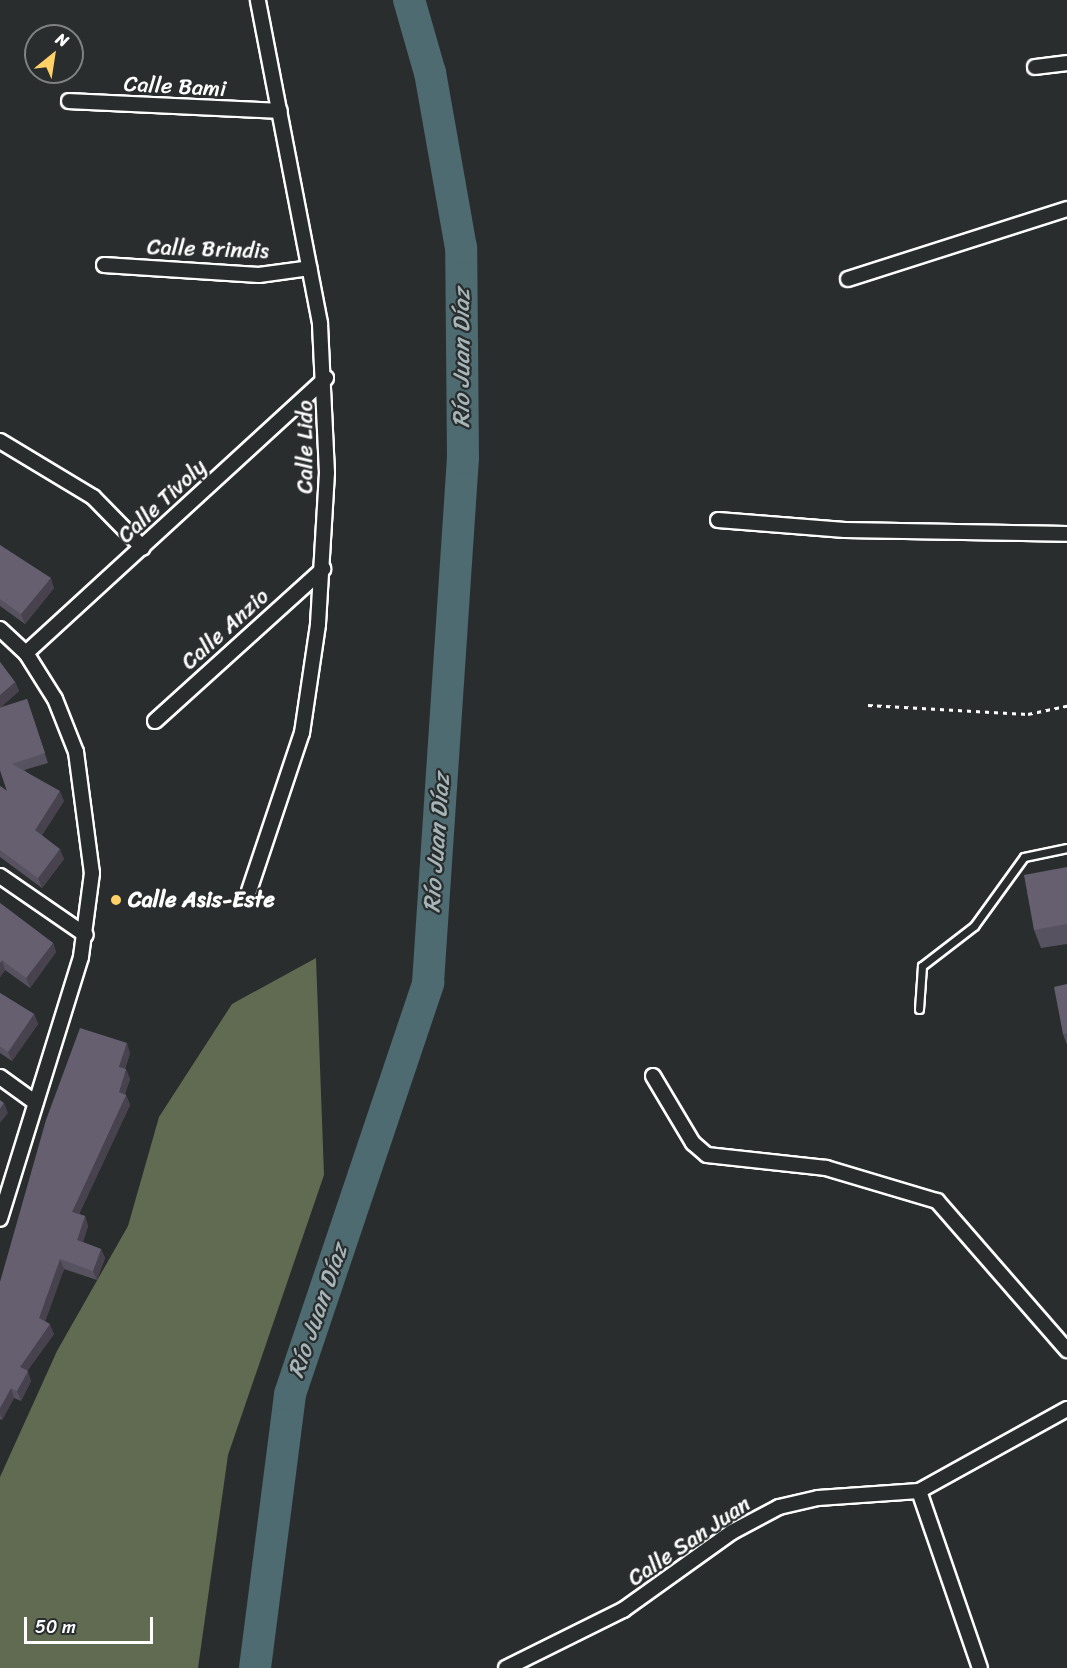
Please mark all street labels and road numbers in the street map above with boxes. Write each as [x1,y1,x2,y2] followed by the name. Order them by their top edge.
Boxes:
[123,70,227,102] street label: Calle Bami
[146,234,270,264] street label: Calle Brindis
[292,400,318,494] street label: Calle Lido
[112,453,212,549] street label: Calle Tivoly
[176,583,274,675] street label: Calle Anzio
[623,1490,755,1592] street label: Calle San Juan

